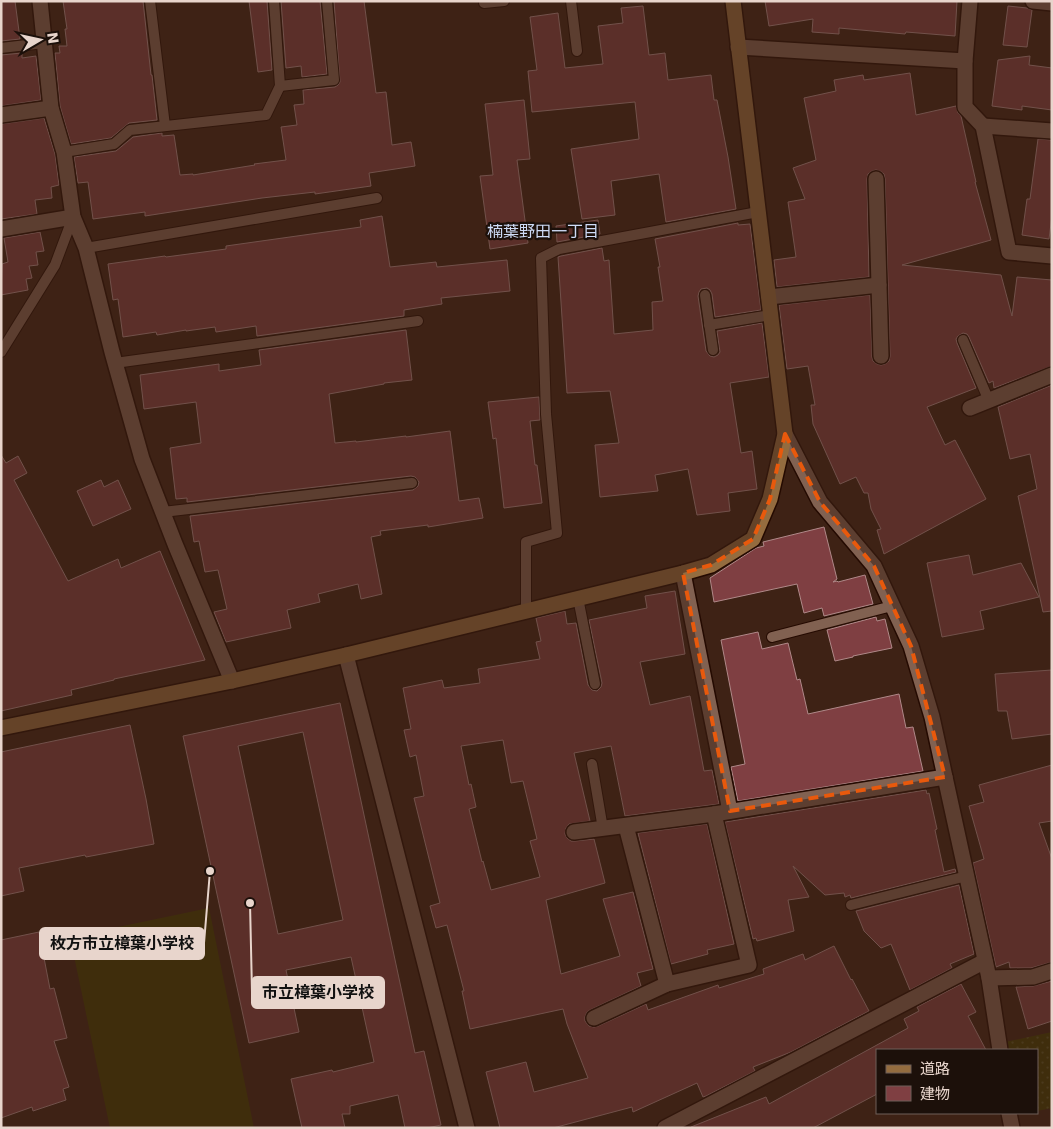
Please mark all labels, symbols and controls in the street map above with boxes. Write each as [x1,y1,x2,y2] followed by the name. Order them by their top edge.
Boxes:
[15,15,65,65] north arrow
[44,31,62,45] text: N
[487,222,599,241] district label: 楠葉野田一丁目
[40,928,204,959] callout: 枚方市立樟葉小学校
[50,934,194,953] text: 枚方市立樟葉小学校
[252,977,384,1008] callout: 市立樟葉小学校
[262,983,374,1002] text: 市立樟葉小学校
[876,1049,1038,1114] legend
[920,1060,950,1078] text: 道路
[920,1085,950,1103] text: 建物

